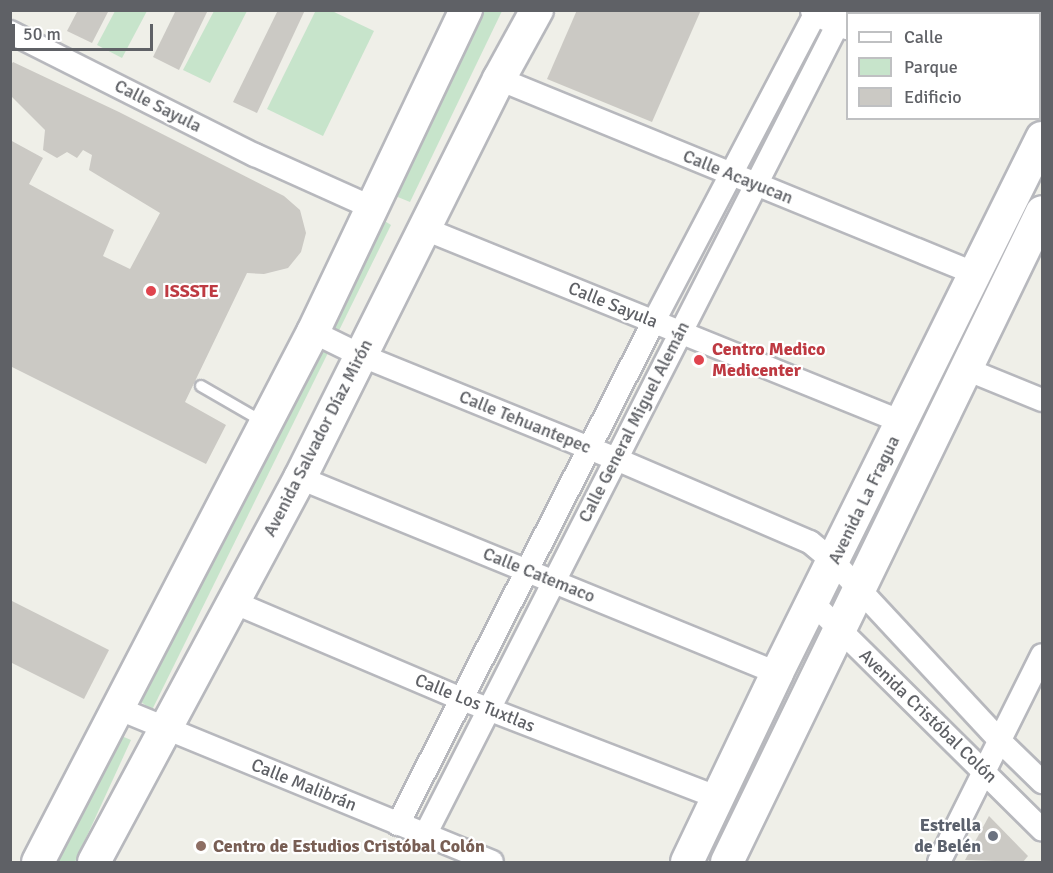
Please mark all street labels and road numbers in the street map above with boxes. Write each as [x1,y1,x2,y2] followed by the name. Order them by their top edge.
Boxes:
[111,75,205,137] street label: Calle Sayula
[680,145,796,209] street label: Calle Acayucan
[565,277,661,333] street label: Calle Sayula
[574,318,694,526] street label: Calle General Miguel Alemán
[259,336,377,540] street label: Avenida Salvador Díaz Mirón
[456,386,594,458] street label: Calle Tehuantepec
[824,432,904,568] street label: Avenida La Fragua
[480,543,598,607] street label: Calle Catemaco
[855,645,1001,787] street label: Avenida Cristóbal Colón
[412,669,538,737] street label: Calle Los Tuxtlas
[248,754,360,816] street label: Calle Malibrán

